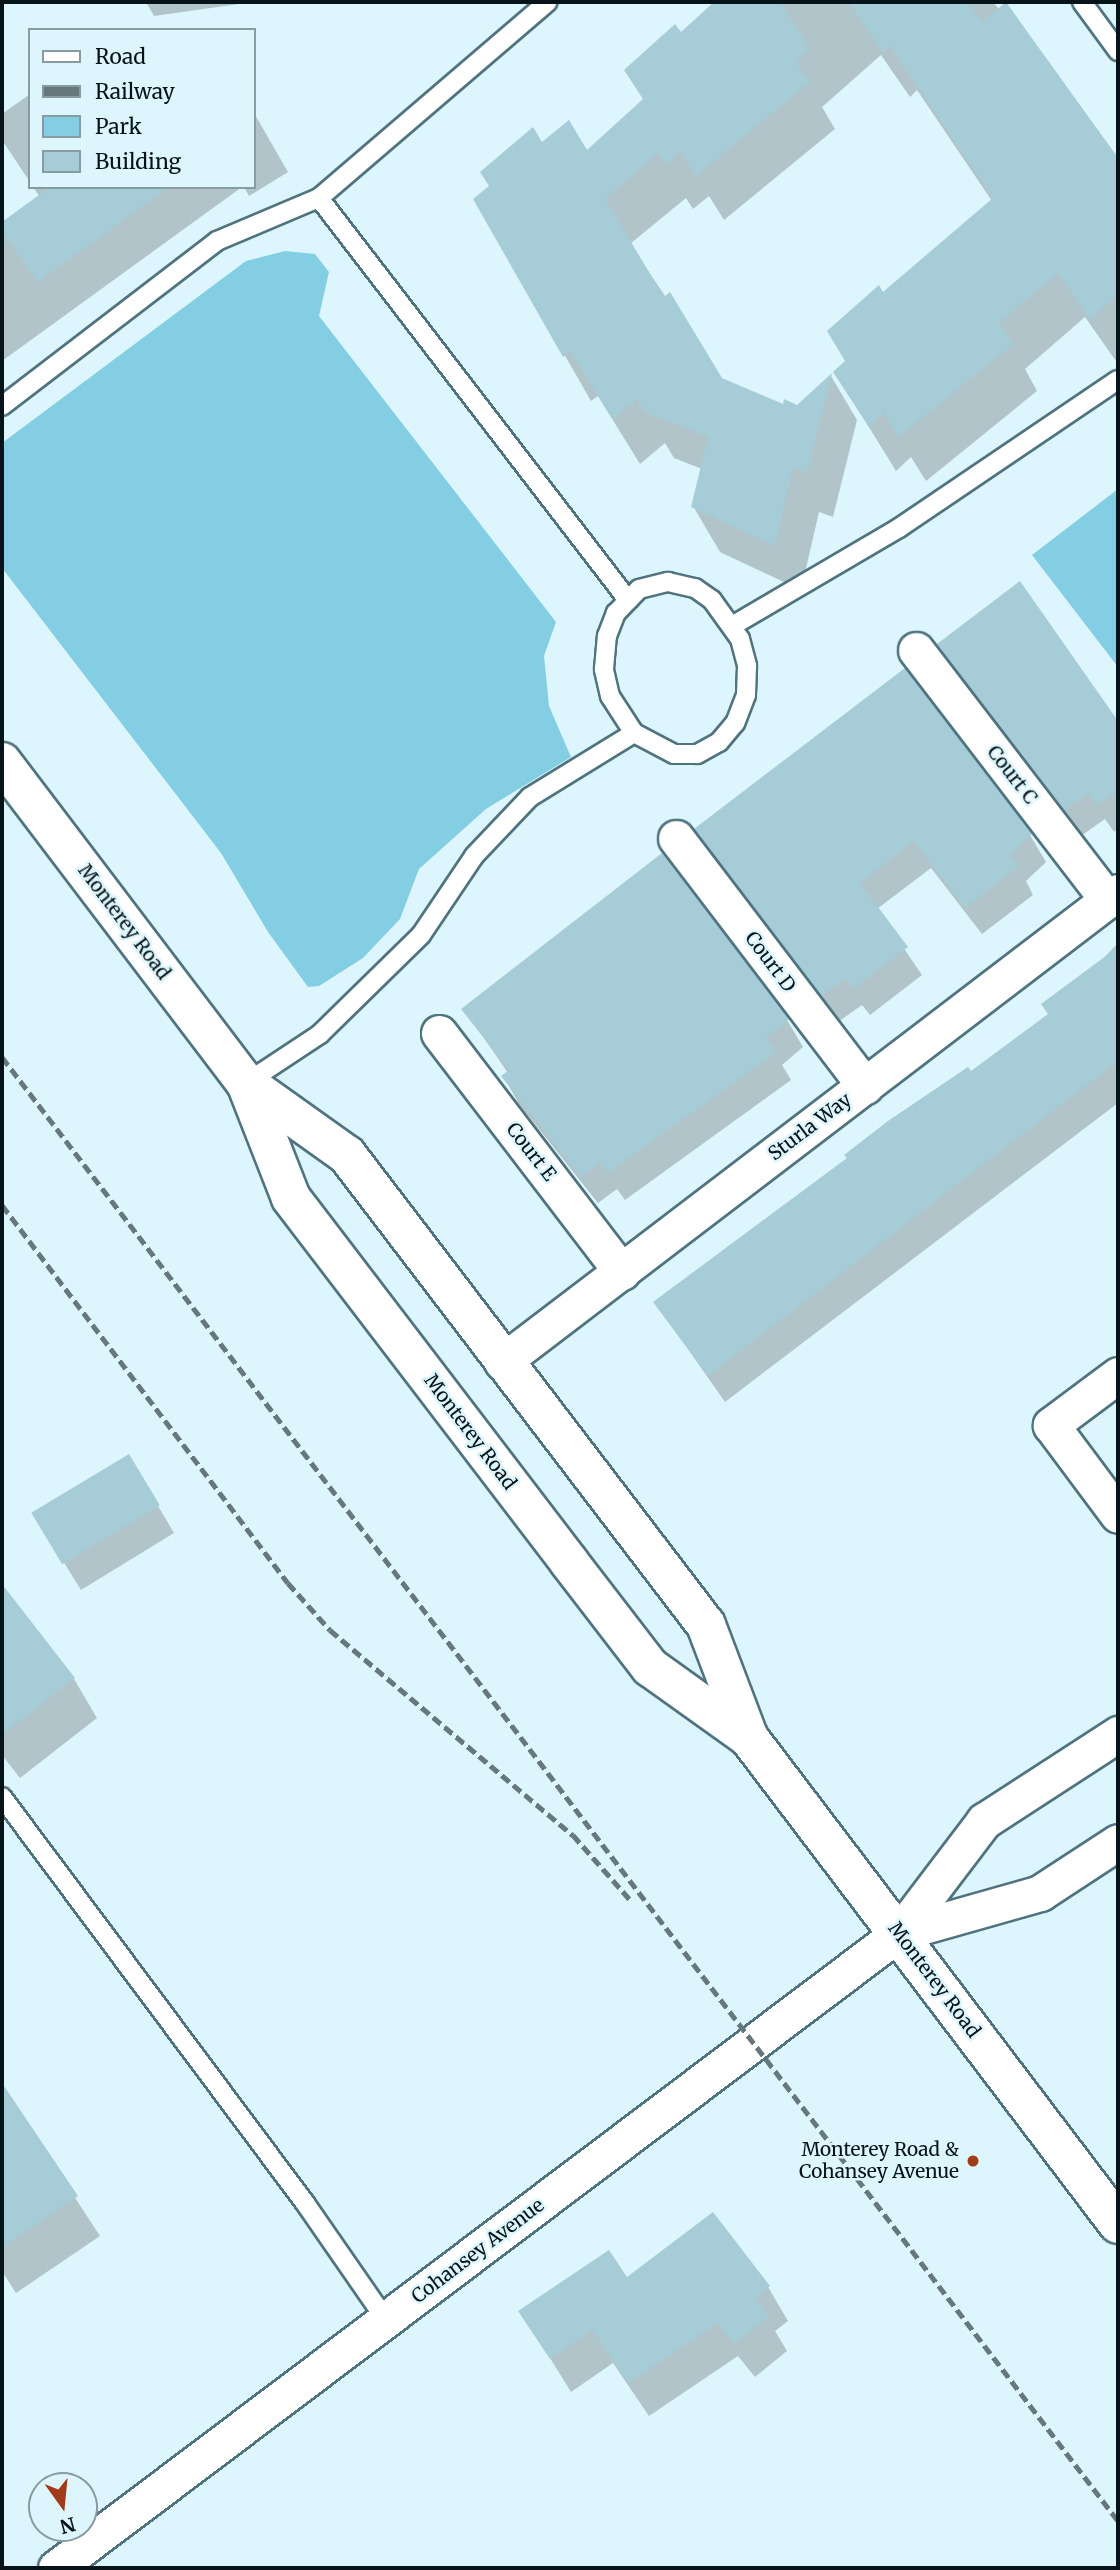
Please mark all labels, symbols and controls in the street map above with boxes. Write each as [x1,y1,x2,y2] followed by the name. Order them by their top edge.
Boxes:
[28,28,256,189] legend
[95,43,146,70] text: Road
[95,78,175,105] text: Railway
[95,113,142,140] text: Park
[95,148,181,175] text: Building
[982,741,1042,809] street label: Court C
[73,860,175,984] street label: Monterey Road
[740,927,800,997] street label: Court D
[764,1088,856,1166] street label: Sturla Way
[501,1118,561,1186] street label: Court E
[419,1370,521,1494] street label: Monterey Road
[883,1918,985,2042] street label: Monterey Road
[799,2139,959,2183] place label: Monterey Road & Cohansey Avenue
[965,2153,981,2169] marker: Monterey Road & Cohansey Avenue
[407,2194,549,2308] street label: Cohansey Avenue
[28,2472,98,2542] north arrow
[58,2512,78,2539] text: N

